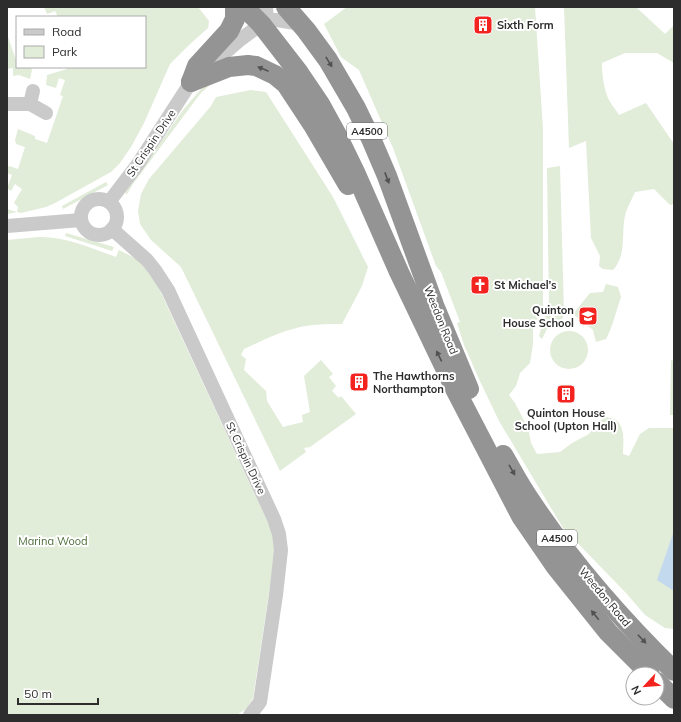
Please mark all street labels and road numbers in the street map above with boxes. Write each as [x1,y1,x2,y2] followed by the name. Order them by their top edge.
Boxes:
[123,107,179,179] street label: St Crispin Drive
[347,123,387,139] road number: A4500
[421,284,461,356] street label: Weedon Road
[223,420,269,496] street label: St Crispin Drive
[537,530,577,546] road number: A4500
[576,565,634,629] street label: Weedon Road

